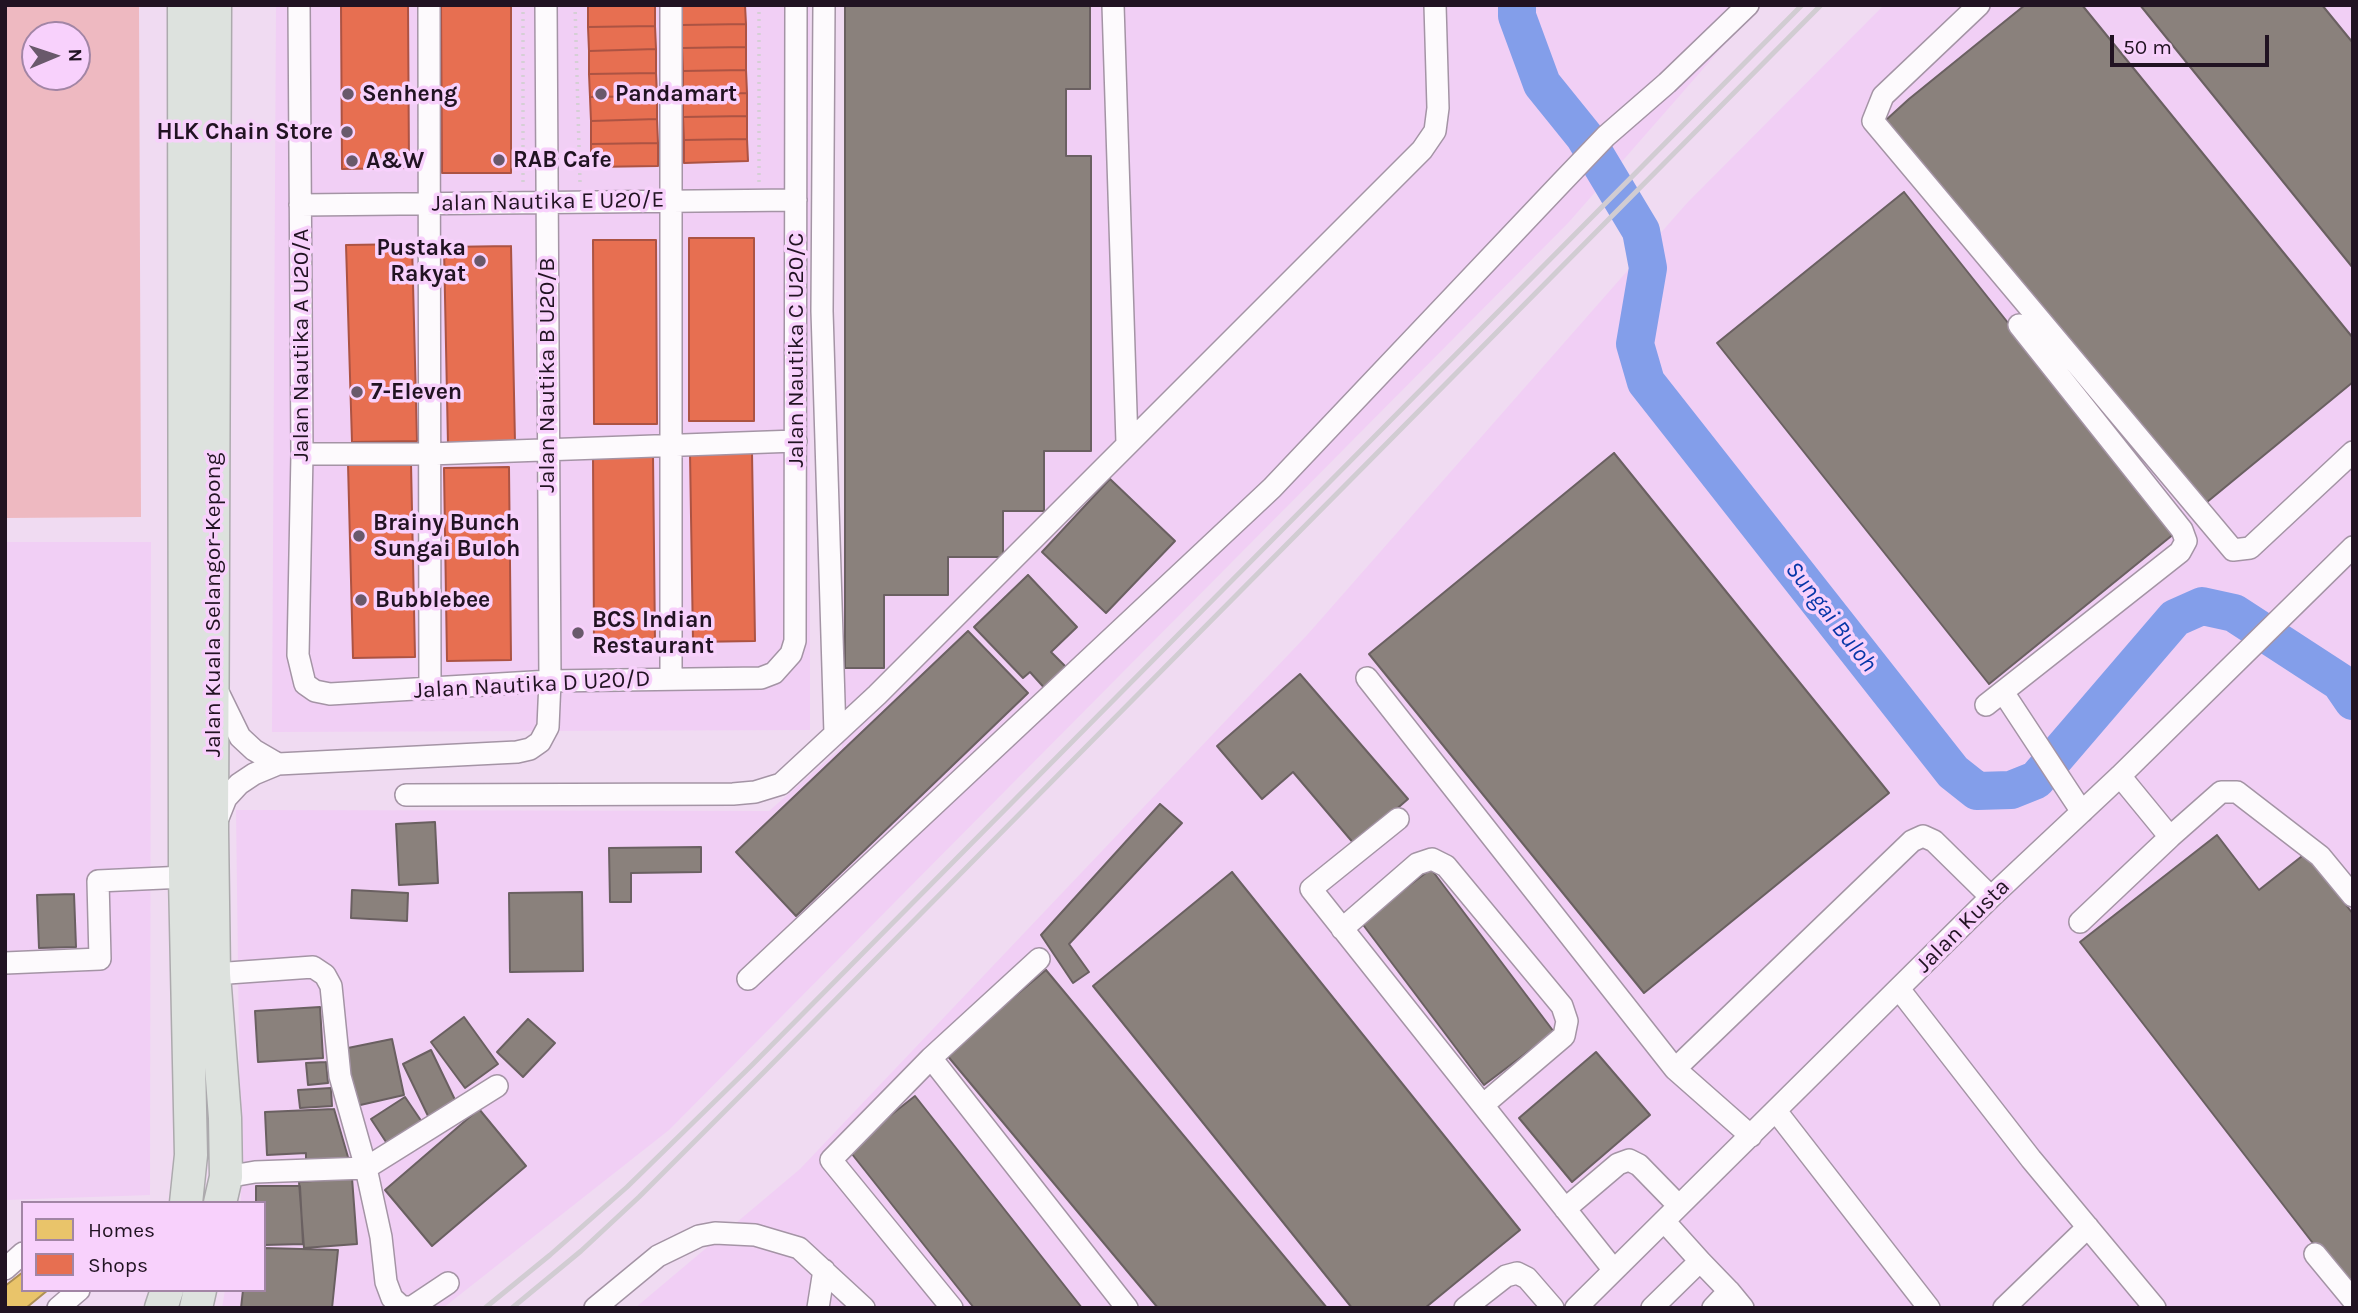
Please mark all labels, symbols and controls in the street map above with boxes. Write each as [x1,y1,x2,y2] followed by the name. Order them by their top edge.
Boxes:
[21,21,91,91] north arrow
[2113,21,2272,65] scale bar
[2123,35,2172,59] text: 50 m
[64,48,86,63] text: N
[362,80,457,108] place label: Senheng
[615,80,737,108] place label: Pandamart
[340,86,356,102] marker: Senheng
[593,86,609,102] marker: Pandamart
[157,118,333,146] place label: HLK Chain Store
[339,124,355,140] marker: HLK Chain Store
[513,146,612,174] place label: RAB Cafe
[366,147,424,175] place label: A&W
[491,152,507,168] marker: RAB Cafe
[344,153,360,169] marker: A&W
[432,186,664,218] street label: Jalan Nautika E U20/E
[287,228,315,462] street label: Jalan Nautika A U20/A
[782,233,810,467] street label: Jalan Nautika C U20/C
[377,234,466,288] place label: Pustaka Rakyat
[472,253,488,269] marker: Pustaka Rakyat
[533,257,561,493] street label: Jalan Nautika B U20/B
[371,378,462,406] place label: 7-Eleven
[349,384,365,400] marker: 7-Eleven
[199,453,227,757] street label: Jalan Kuala Selangor-Kepong
[373,509,520,563] place label: Brainy Bunch Sungai Buloh
[351,528,367,544] marker: Brainy Bunch Sungai Buloh
[1779,556,1883,678] water label: Sungai Buloh
[375,586,490,614] place label: Bubblebee
[353,592,369,608] marker: Bubblebee
[592,606,714,660] place label: BCS Indian Restaurant
[570,625,586,641] marker: BCS Indian Restaurant
[413,665,651,705] street label: Jalan Nautika D U20/D
[1910,873,2016,979] street label: Jalan Kusta
[21,1201,266,1292] legend
[88,1218,155,1242] text: Homes
[88,1253,148,1277] text: Shops

